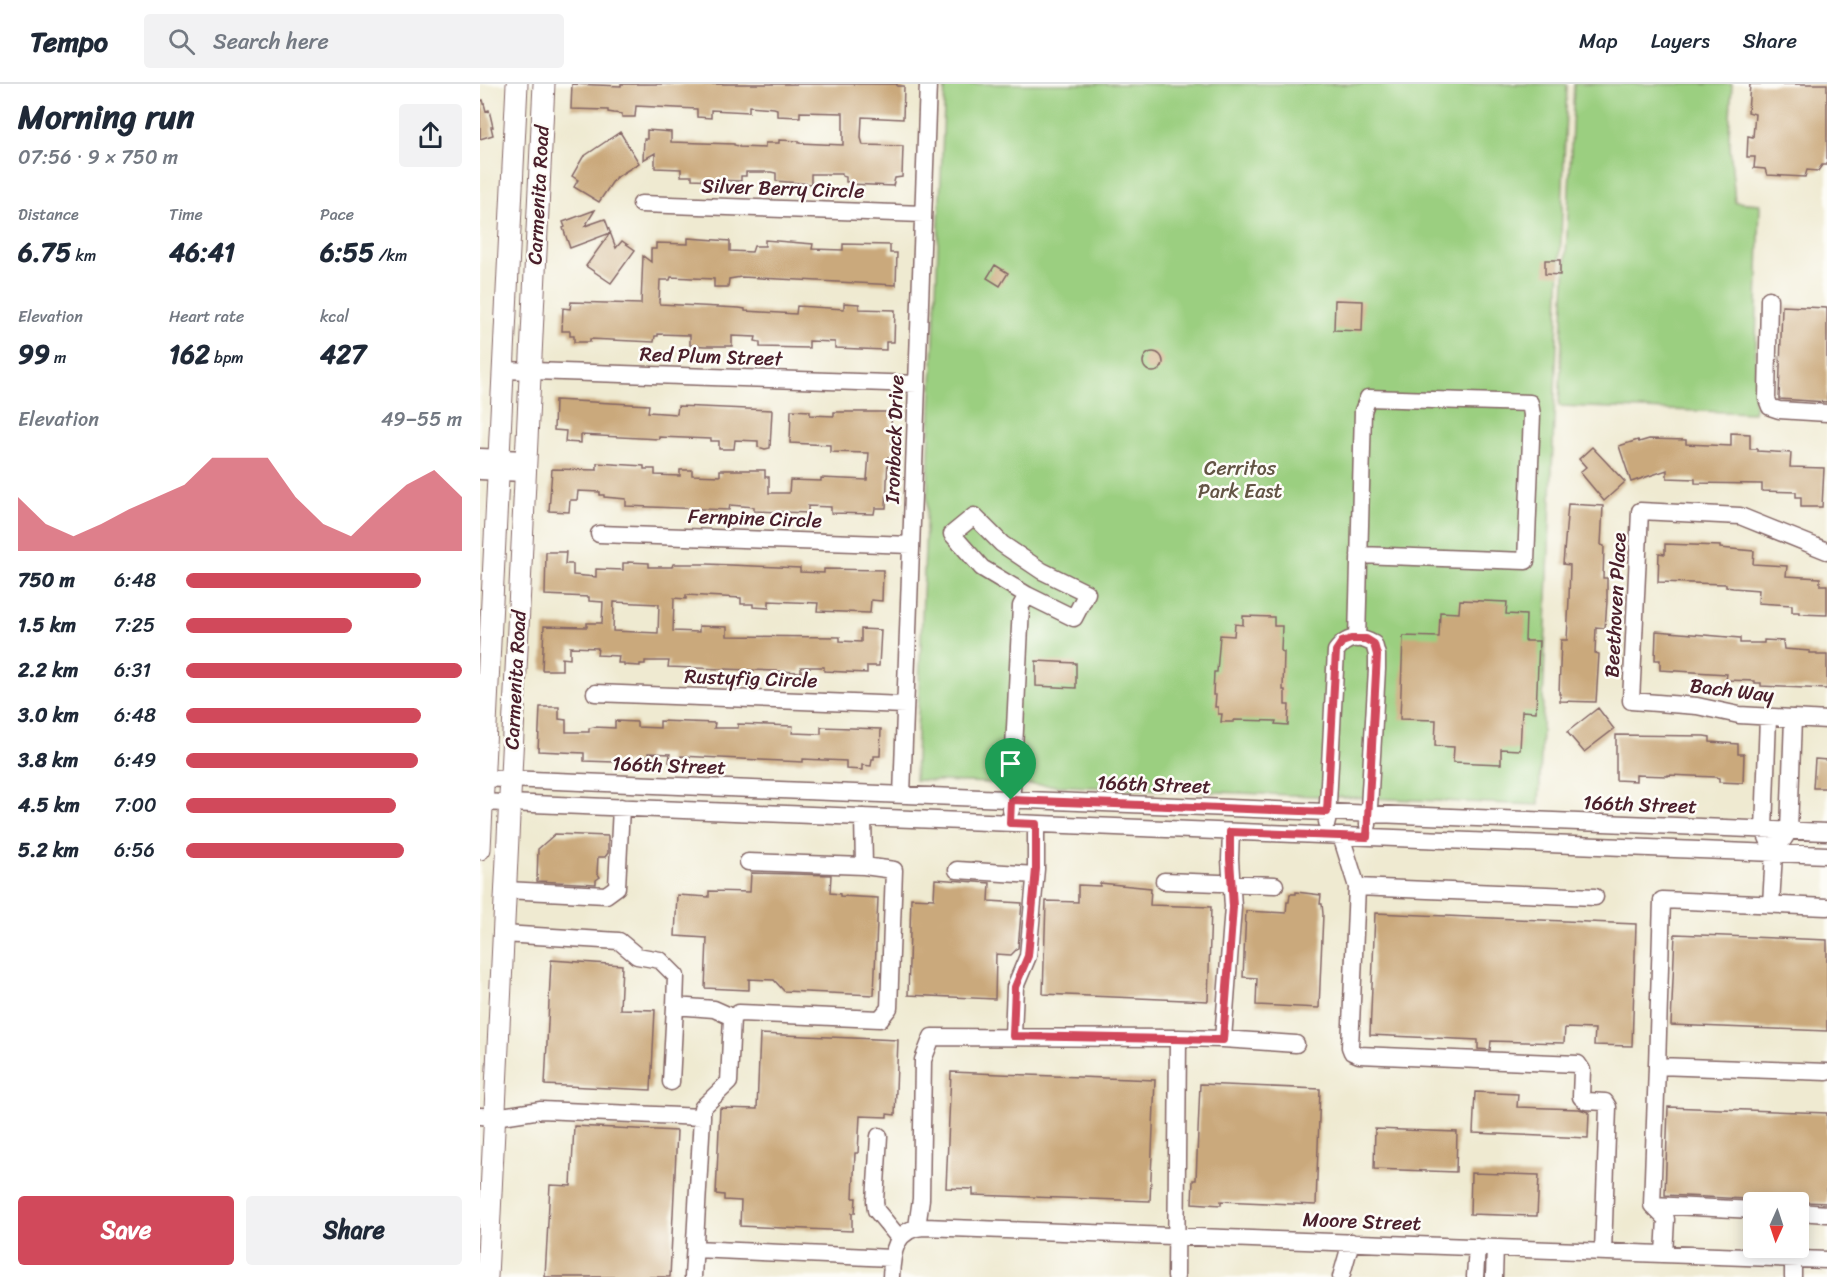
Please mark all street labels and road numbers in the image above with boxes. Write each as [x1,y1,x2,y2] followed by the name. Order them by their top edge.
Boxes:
[517,123,560,266] street label: Carmenita Road
[701,168,865,209] street label: Silver Berry Circle
[639,337,784,377] street label: Red Plum Street
[875,374,914,505] street label: Ironback Drive
[687,499,823,538] street label: Fernpine Circle
[1594,531,1637,679] street label: Beethoven Place
[494,608,537,751] street label: Carmenita Road
[684,659,818,698] street label: Rustyfig Circle
[1688,668,1777,713] street label: Bach Way
[611,746,727,785] street label: 166th Street
[1096,765,1212,804] street label: 166th Street
[1582,785,1698,824] street label: 166th Street
[1302,1202,1422,1241] street label: Moore Street

